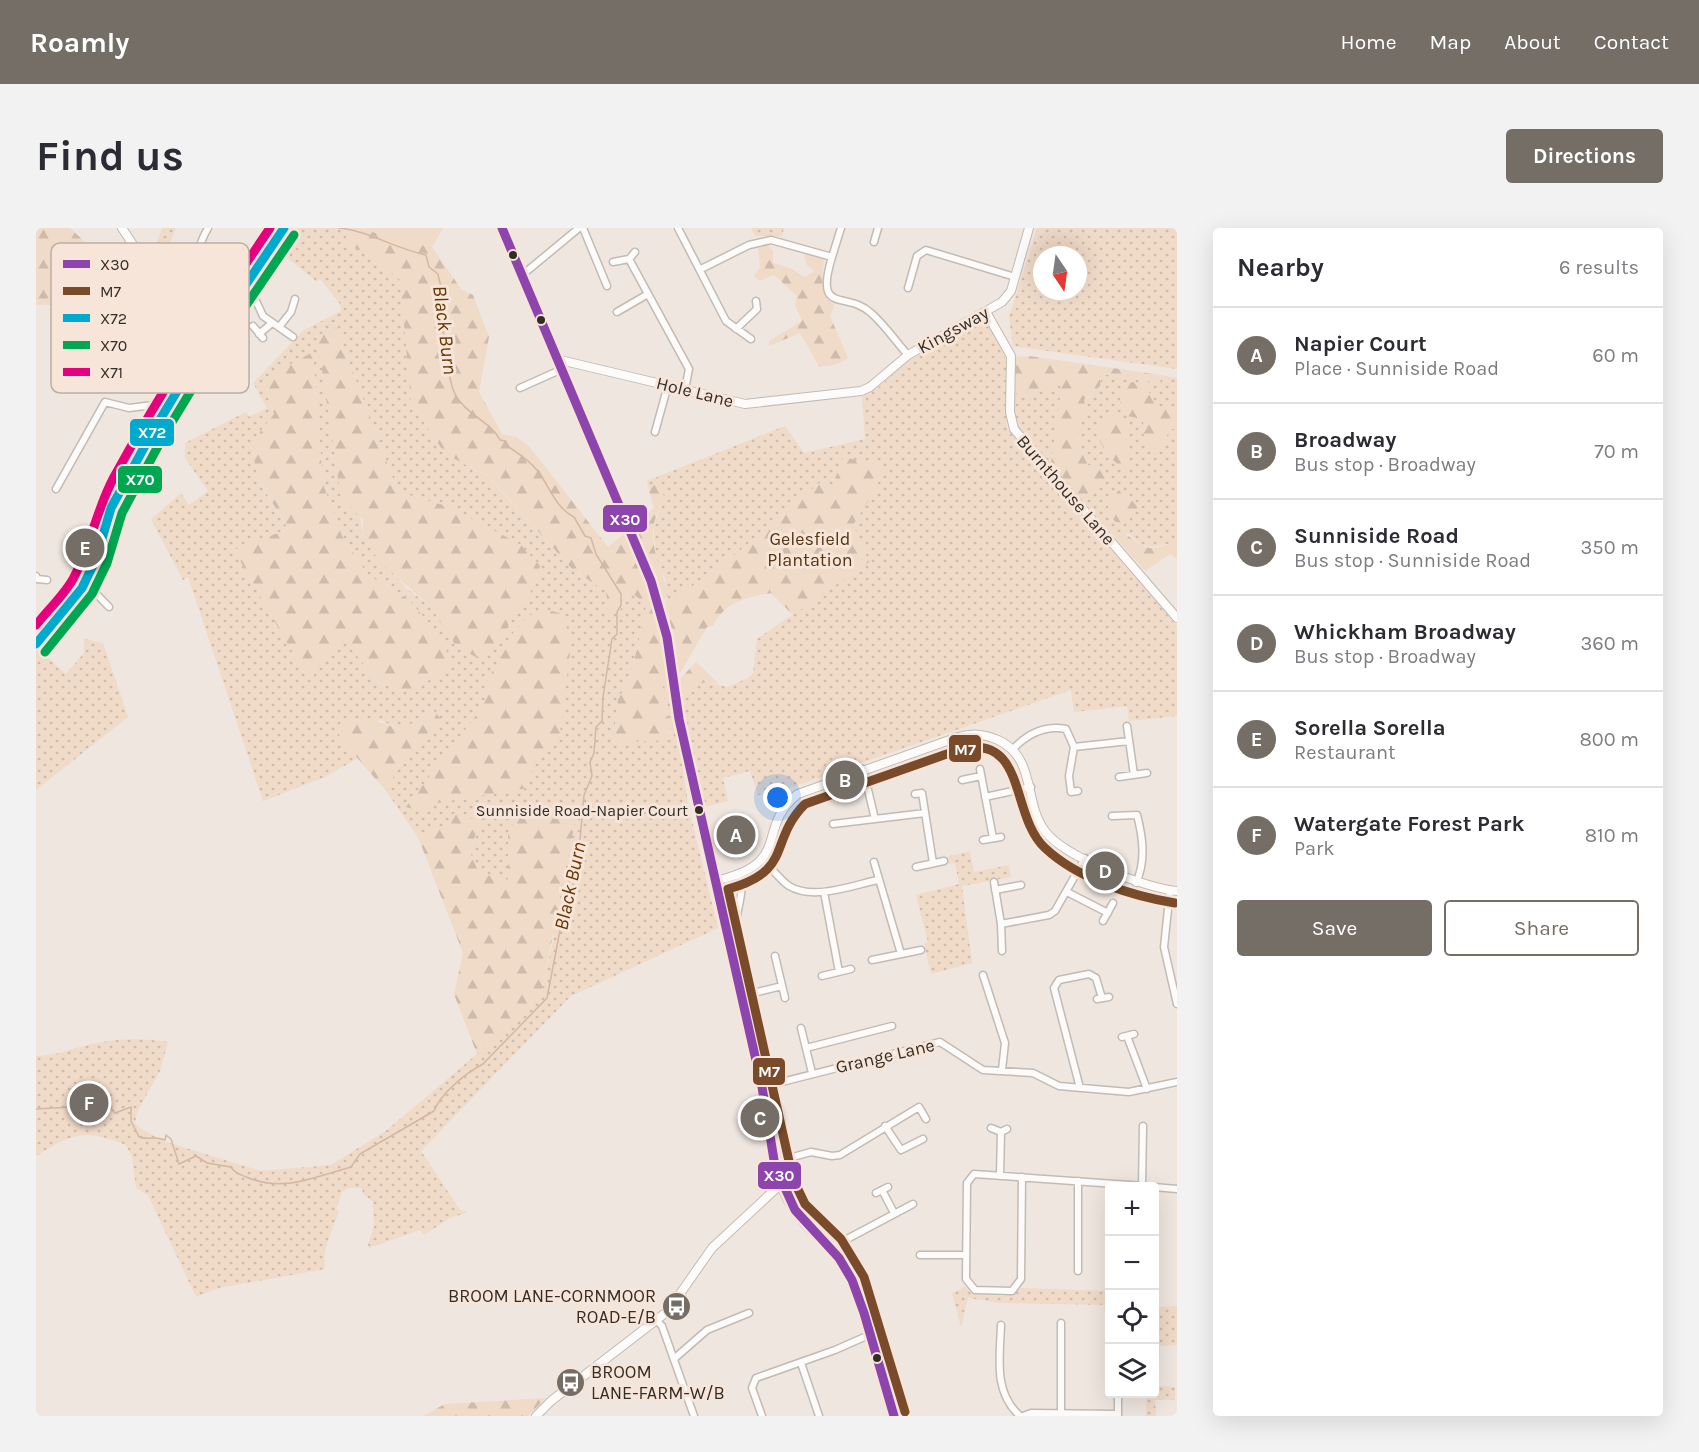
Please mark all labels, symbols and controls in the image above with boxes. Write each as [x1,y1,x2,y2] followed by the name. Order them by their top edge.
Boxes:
[30,26,129,59] text: Roamly
[1341,30,1397,54] text: Home
[1430,30,1471,54] text: Map
[1504,30,1561,54] text: About
[1594,30,1669,54] text: Contact
[1506,129,1663,183] button: Directions
[36,131,184,181] text: Find us
[51,243,249,393] legend
[1033,246,1087,300] north arrow
[507,249,519,261] unlabelled marker
[1237,252,1324,283] text: Nearby
[100,255,129,274] text: X30
[1559,256,1639,279] text: 6 results
[100,282,122,301] text: M7
[428,284,462,376] water label: Black Burn
[914,301,993,359] street label: Kingsway
[100,309,127,328] text: X72
[535,314,547,326] unlabelled marker
[1294,331,1427,357] text: Napier Court
[100,336,127,355] text: X70
[1250,344,1263,367] text: A
[1592,344,1639,367] text: 60 m
[1294,357,1499,380] text: Place · Sunniside Road
[100,363,123,382] text: X71
[654,372,736,412] street label: Hole Lane
[129,418,175,447] line badge: X72
[138,423,166,442] text: X72
[1294,427,1396,453] text: Broadway
[1012,430,1120,550] street label: Burnthouse Lane
[1250,440,1263,463] text: B
[1594,440,1639,463] text: 70 m
[1294,453,1476,476] text: Bus stop · Broadway
[117,465,163,494] line badge: X70
[125,470,155,489] text: X70
[602,504,648,533] line badge: X30
[609,510,641,529] text: X30
[1294,523,1459,549] text: Sunniside Road
[65,526,104,570] pin: E
[767,528,853,571] park label: Gelesfield Plantation
[1250,536,1263,559] text: C
[1581,536,1639,559] text: 350 m
[1294,549,1531,572] text: Bus stop · Sunniside Road
[1294,619,1516,645] text: Whickham Broadway
[1250,632,1263,655] text: D
[1580,632,1639,655] text: 360 m
[1294,645,1476,668] text: Bus stop · Broadway
[1294,715,1446,741] text: Sorella Sorella
[1251,728,1262,751] text: E
[1580,728,1639,751] text: 800 m
[948,734,982,763] line badge: M7
[954,740,976,759] text: M7
[1294,741,1396,764] text: Restaurant
[826,758,864,802] pin: B
[763,783,792,812] your location
[476,801,688,820] place label: Sunniside Road-Napier Court
[693,804,705,816] marker: Sunniside Road-Napier Court
[1294,811,1524,837] text: Watergate Forest Park
[716,812,756,858] pin: A
[1251,824,1262,847] text: F
[1585,824,1639,847] text: 810 m
[1294,837,1335,860] text: Park
[549,840,591,932] water label: Black Burn
[1086,848,1124,894] pin: D
[1237,900,1432,956] button: Save
[1444,900,1639,956] button: Share
[833,1034,937,1078] street label: Grange Lane
[752,1057,786,1086] line badge: M7
[758,1062,780,1081] text: M7
[70,1080,108,1126] pin: F
[740,1096,780,1140] pin: C
[757,1161,802,1190] line badge: X30
[763,1166,795,1185] text: X30
[1105,1182,1159,1398] map controls
[1105,1182,1159,1236] button: +
[1105,1236,1159,1290] button: −
[448,1285,656,1328] place label: BROOM LANE-CORNMOOR ROAD-E/B
[661,1290,693,1322] bus stop icon: BROOM LANE-CORNMOOR ROAD-E/B
[1105,1290,1159,1344] button: locate
[1105,1344,1159,1398] button: layers
[871,1352,883,1364] unlabelled marker
[591,1361,725,1404] place label: BROOM LANE-FARM-W/B
[554,1366,586,1398] bus stop icon: BROOM LANE-FARM-W/B

